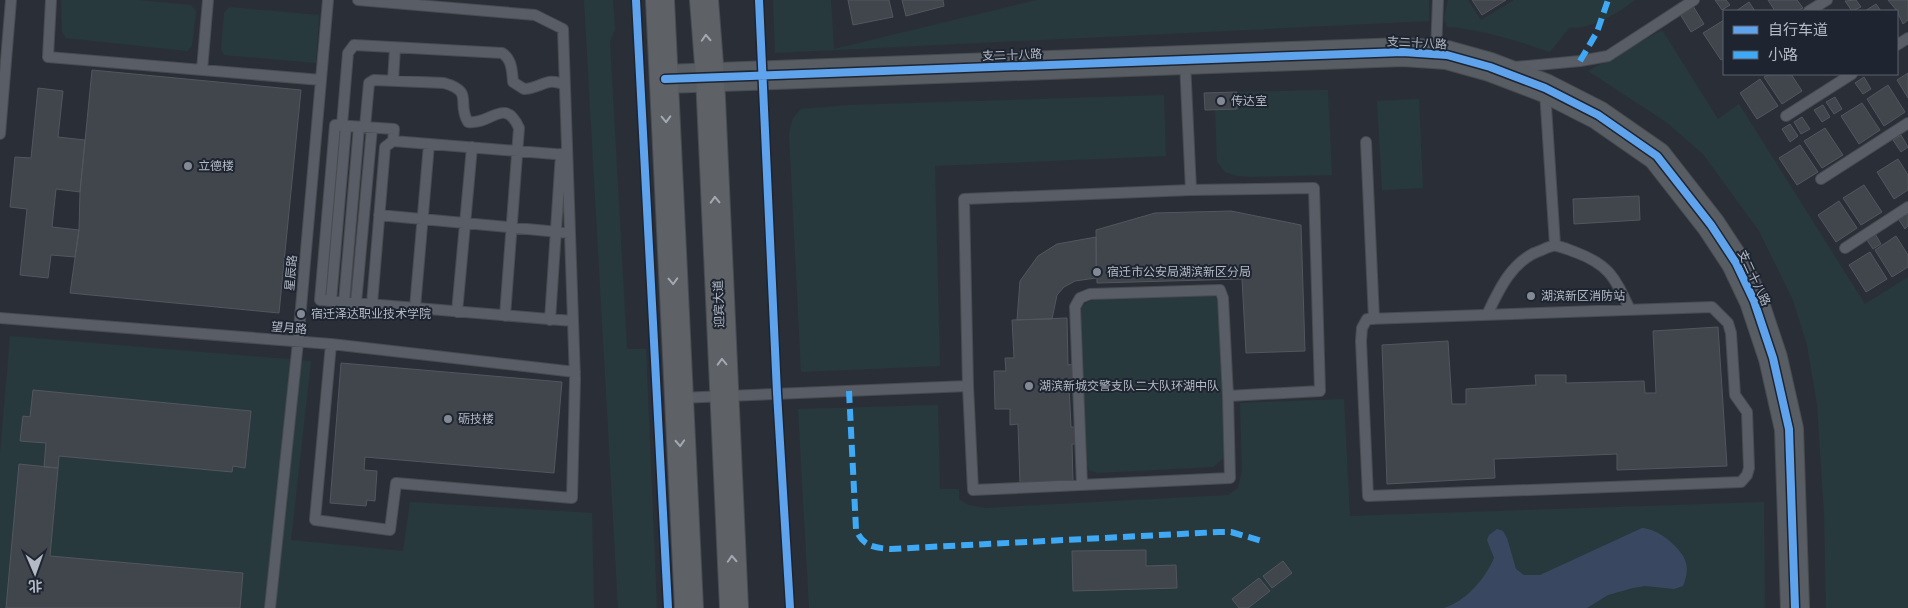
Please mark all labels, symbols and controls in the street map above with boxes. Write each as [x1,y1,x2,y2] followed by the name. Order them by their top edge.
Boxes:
[1723,10,1898,75] legend
[1768,19,1828,40] text: 自行车道
[701,33,712,41] one-way arrow
[1387,33,1447,53] street label: 支二十八路
[1768,44,1798,65] text: 小路
[982,46,1042,64] street label: 支二十八路
[1231,93,1267,109] place label: 传达室
[1215,95,1227,107] marker: 传达室
[661,115,672,123] one-way arrow
[198,158,234,174] place label: 立德楼
[182,160,194,172] marker: 立德楼
[710,195,720,203] one-way arrow
[1734,247,1774,309] street label: 支二十八路
[281,254,301,292] street label: 星辰路
[1107,264,1251,280] place label: 宿迁市公安局湖滨新区分局
[1091,266,1103,278] marker: 宿迁市公安局湖滨新区分局
[668,278,678,285] one-way arrow
[710,280,728,328] street label: 迎宾大道
[1541,288,1625,304] place label: 湖滨新区消防站
[1525,290,1537,302] marker: 湖滨新区消防站
[311,306,431,322] place label: 宿迁泽达职业技术学院
[295,308,307,320] marker: 宿迁泽达职业技术学院
[270,318,308,338] street label: 望月路
[716,358,727,366] one-way arrow
[1039,378,1219,394] place label: 湖滨新城交警支队二大队环湖中队
[1023,380,1035,392] marker: 湖滨新城交警支队二大队环湖中队
[458,411,494,427] place label: 砺技楼
[442,413,454,425] marker: 砺技楼
[675,440,686,448] one-way arrow
[10,548,60,598] north arrow
[726,555,737,563] one-way arrow
[28,577,43,595] text: 北

